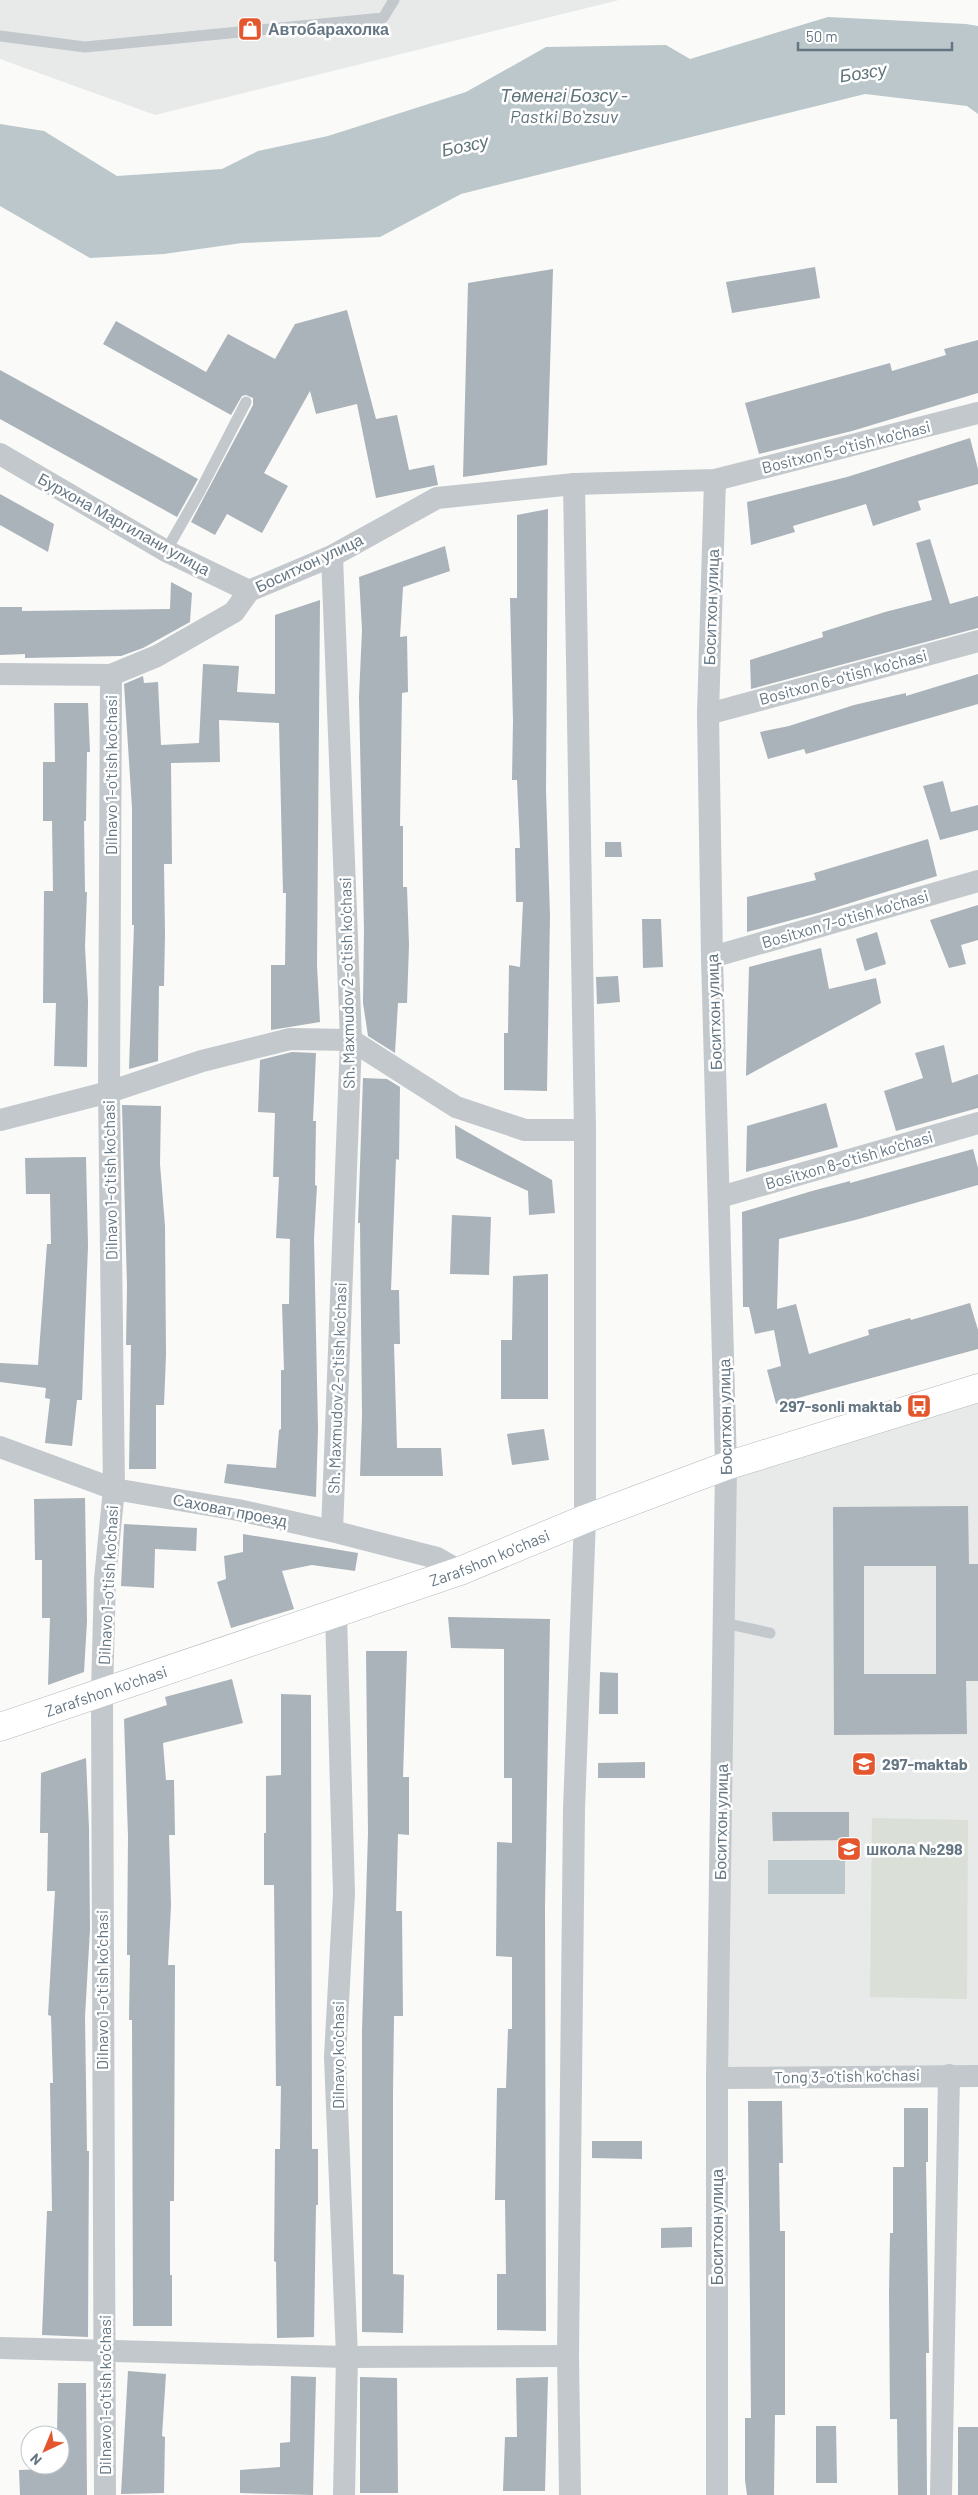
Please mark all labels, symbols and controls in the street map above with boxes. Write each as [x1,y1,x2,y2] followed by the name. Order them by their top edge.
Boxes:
[237,16,263,42] shop icon: Автобарахолка
[268,19,389,38] place label: Автобарахолка
[798,20,952,52] scale bar
[806,27,838,45] text: 50 m
[838,57,889,87] water label: Бозсу
[500,84,628,127] water label: Төменгі Бозсу - Pastki Boʻzsuv
[439,129,491,161] water label: Бозсу
[760,416,932,477] street label: Bositxon 5-o'tish ko'chasi
[35,468,214,579] street label: Бурхона Маргилани улица
[252,529,366,596] street label: Боситхон улица
[699,548,722,665] street label: Боситхон улица
[757,645,929,708] street label: Bositxon 6-o'tish ko'chasi
[101,695,120,855] street label: Dilnavo 1-o'tish ko'chasi
[335,877,358,1089] street label: Sh. Maxmudov 2-o'tish ko'chasi
[759,886,930,951] street label: Bositxon 7-o'tish ko'chasi
[702,953,725,1071] street label: Боситхон улица
[99,1100,120,1260] street label: Dilnavo 1-o'tish ko'chasi
[763,1126,935,1193] street label: Bositxon 8-o'tish ko'chasi
[323,1282,350,1494] street label: Sh. Maxmudov 2-o'tish ko'chasi
[714,1359,735,1475] street label: Боситхон улица
[906,1393,932,1419] bus stop icon: 297-sonli maktab
[779,1396,902,1415] place label: 297-sonli maktab
[171,1489,290,1530] street label: Саховат проезд
[94,1505,121,1665] street label: Dilnavo 1-o'tish ko'chasi
[427,1525,552,1590] street label: Zarafshon ko'chasi
[42,1661,169,1720] street label: Zarafshon ko'chasi
[851,1751,877,1777] school or university icon: 297-maktab
[882,1754,968,1773] place label: 297-maktab
[710,1764,731,1880] street label: Боситхон улица
[836,1836,862,1862] school or university icon: школа №298
[866,1839,963,1858] place label: школа №298
[92,1910,111,2070] street label: Dilnavo 1-o'tish ko'chasi
[328,2001,347,2109] street label: Dilnavo ko'chasi
[774,2065,920,2086] street label: Tong 3-o'tish ko'chasi
[707,2169,726,2285] street label: Боситхон улица
[95,2315,114,2475] street label: Dilnavo 1-o'tish ko'chasi
[20,2425,70,2475] north arrow
[26,2450,45,2469] text: N

